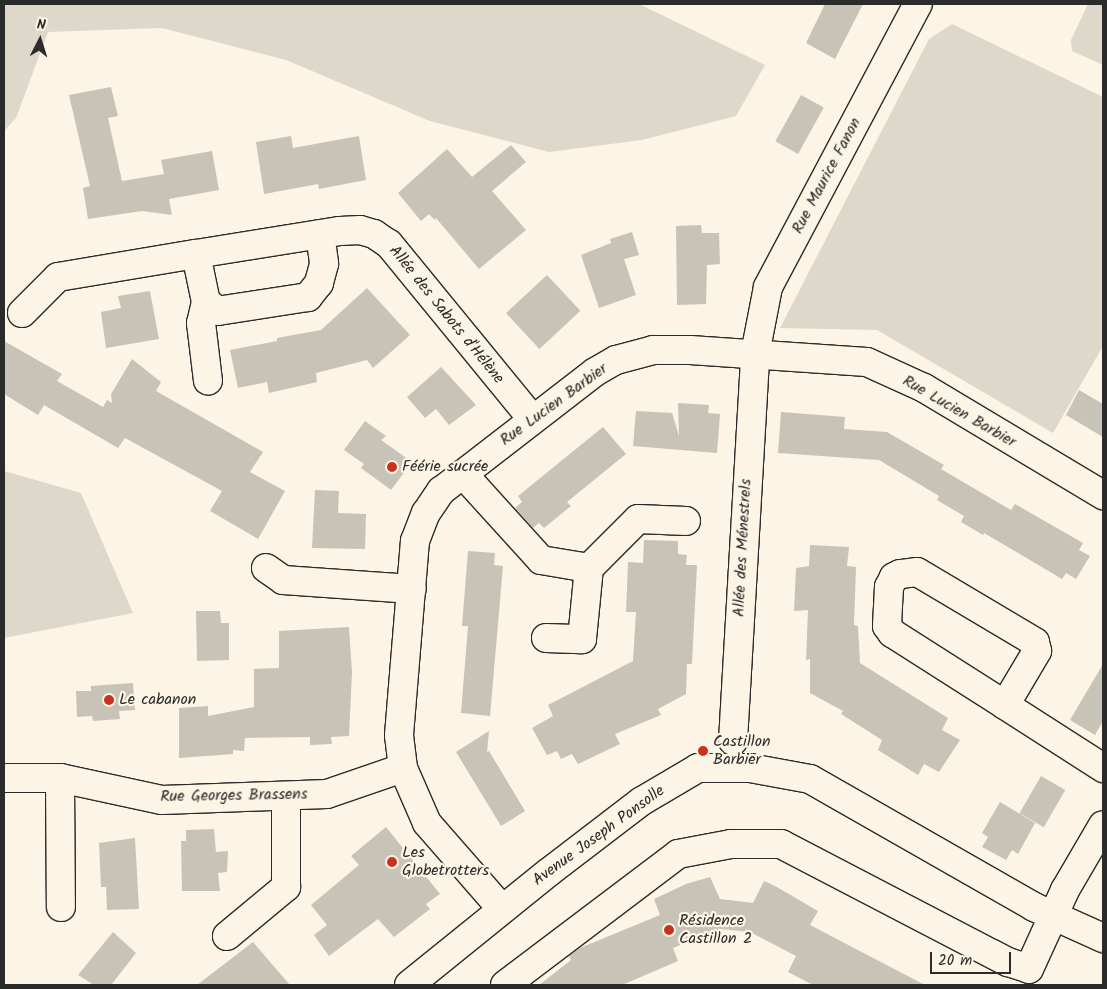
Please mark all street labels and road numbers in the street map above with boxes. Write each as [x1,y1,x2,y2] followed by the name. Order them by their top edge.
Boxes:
[788,115,866,237] street label: Rue Maurice Fanon
[384,242,508,388] street label: Allée des Sabots d'Hélène
[497,360,611,450] street label: Rue Lucien Barbier
[899,372,1019,452] street label: Rue Lucien Barbier
[730,478,756,618] street label: Allée des Ménestrels
[529,782,669,890] street label: Avenue Joseph Ponsolle
[160,785,308,807] street label: Rue Georges Brassens

